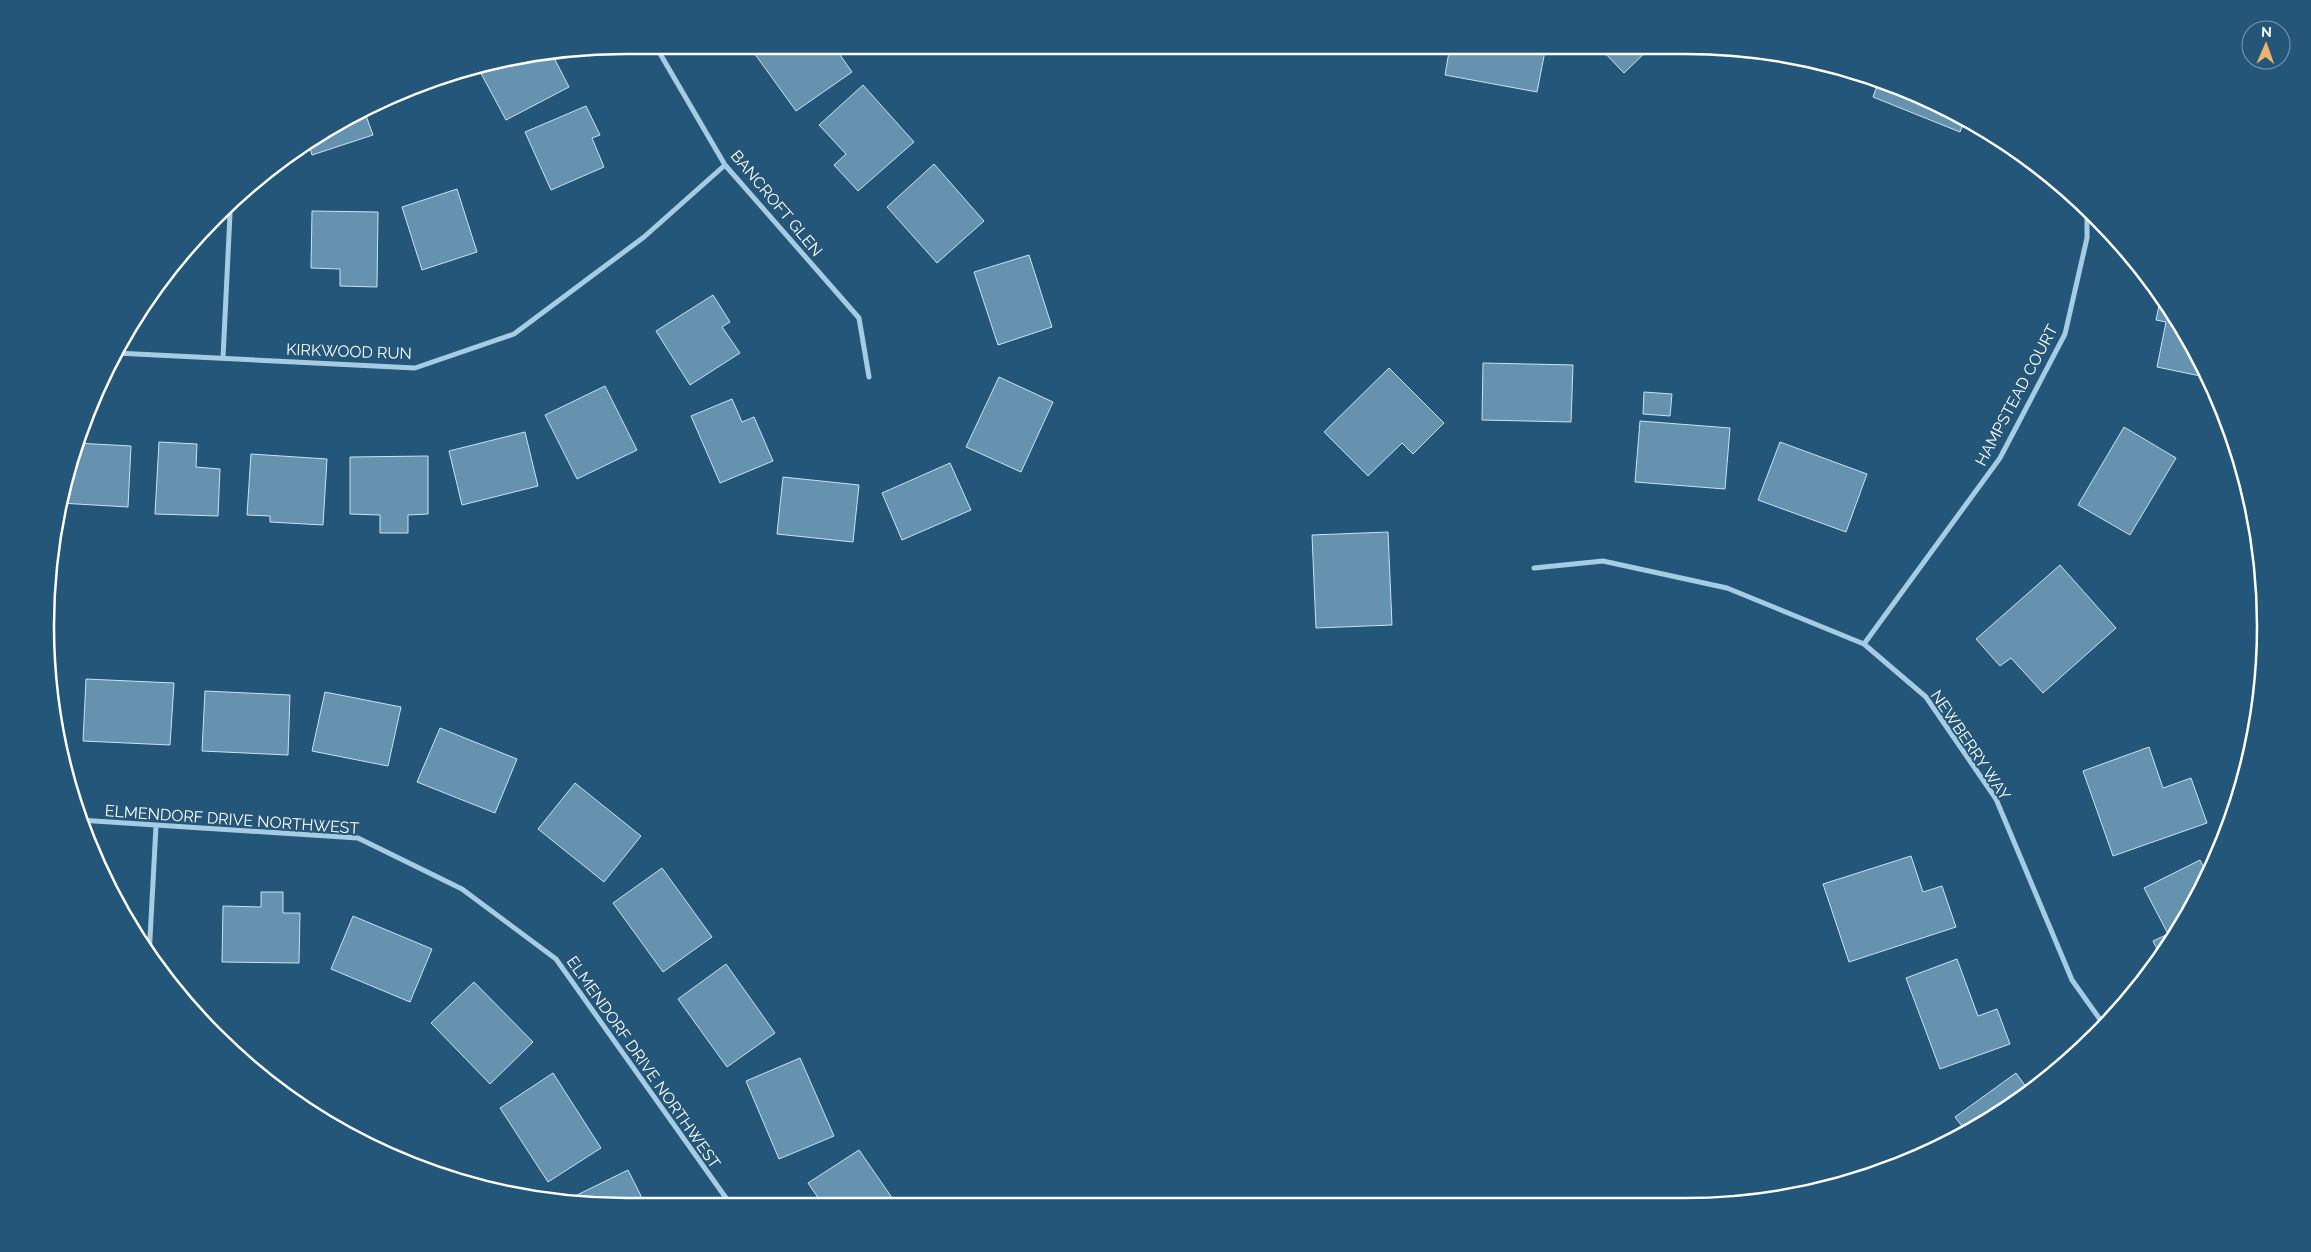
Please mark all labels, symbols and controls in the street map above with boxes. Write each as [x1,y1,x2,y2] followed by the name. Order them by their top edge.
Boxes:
[2241,20,2291,70] north arrow
[2261,24,2272,40] text: N
[727,146,827,260] street label: BANCROFT GLEN
[1971,321,2062,469] street label: HAMPSTEAD COURT
[286,340,412,363] street label: KIRKWOOD RUN
[1927,687,2015,804] street label: NEWBERRY WAY
[104,801,360,838] street label: ELMENDORF DRIVE NORTHWEST
[563,952,725,1172] street label: ELMENDORF DRIVE NORTHWEST

